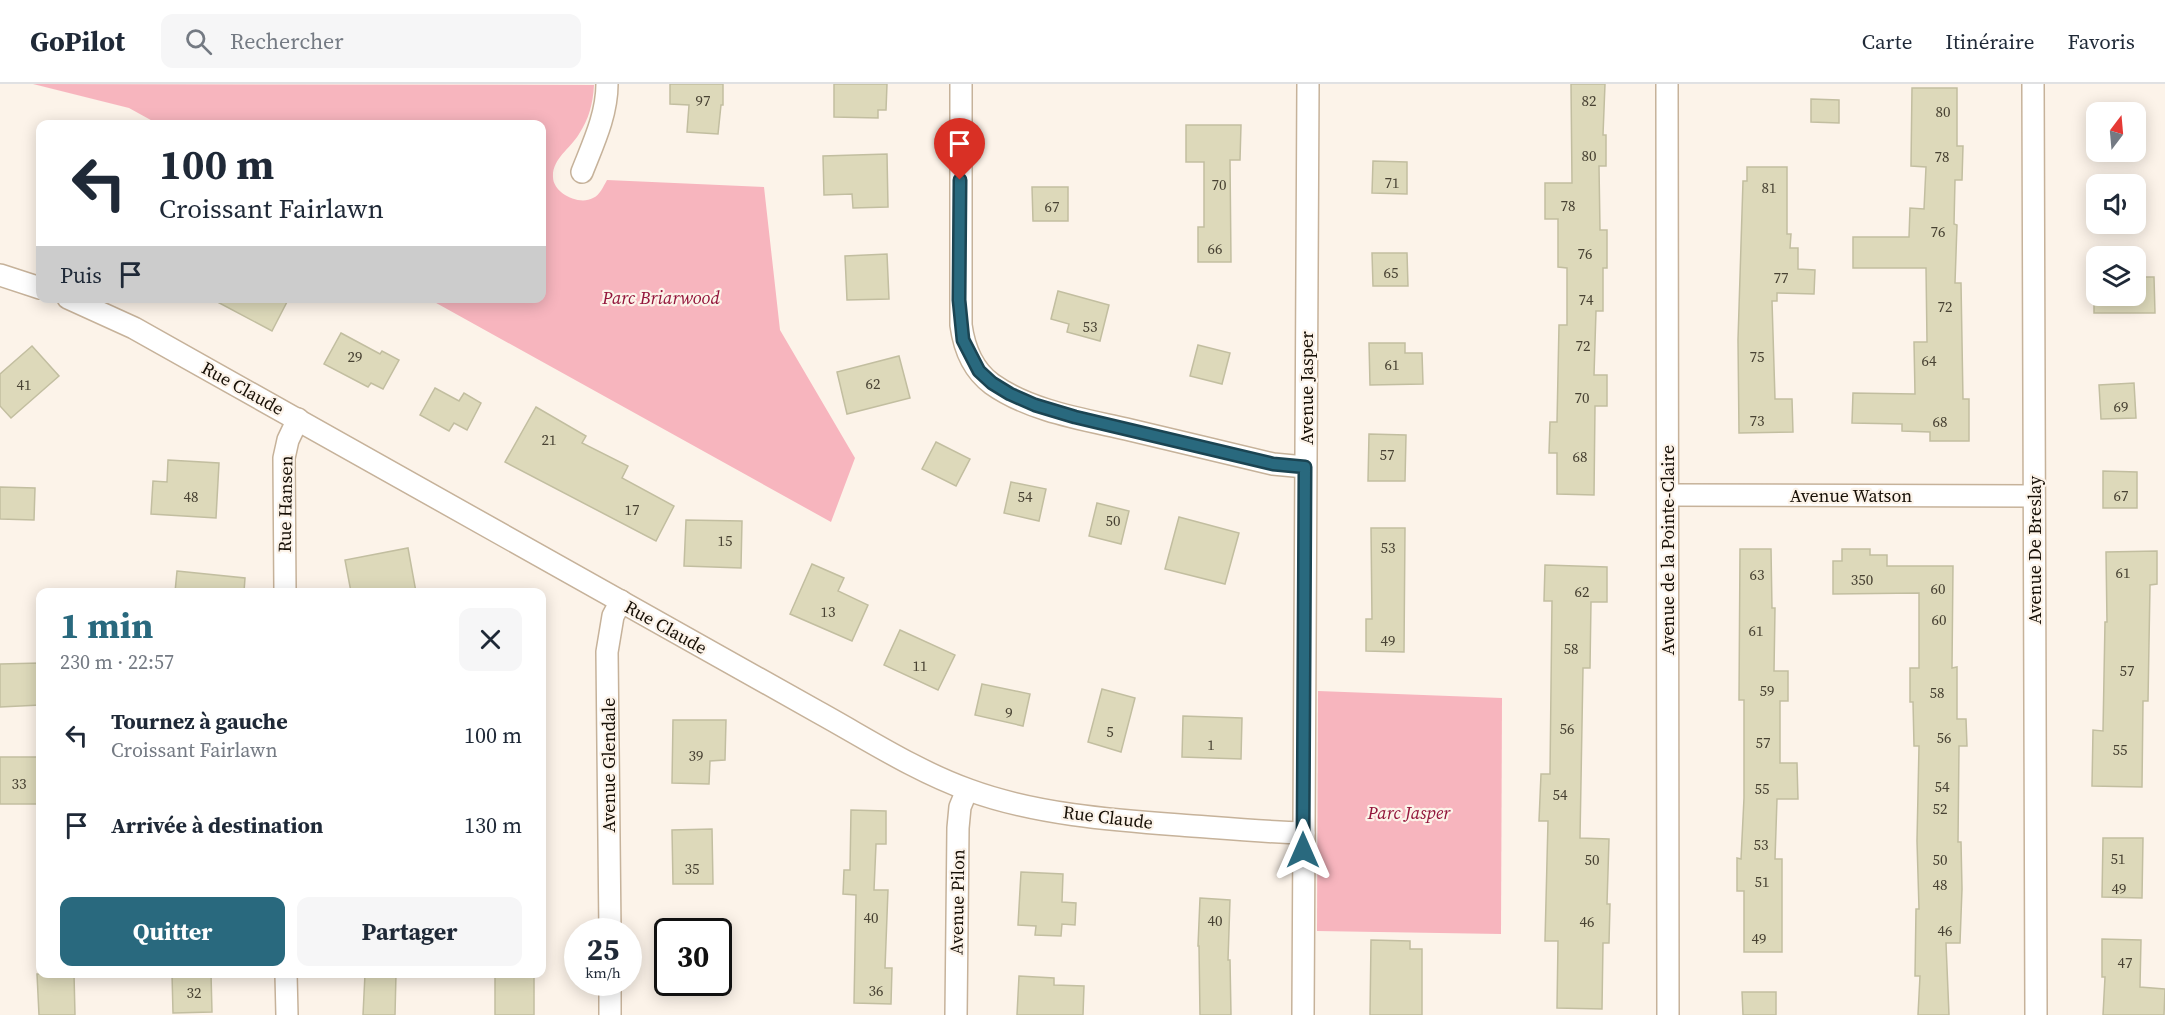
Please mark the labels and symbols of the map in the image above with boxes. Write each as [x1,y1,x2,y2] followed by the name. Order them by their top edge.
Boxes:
[695,90,711,111] house number: 97
[1581,90,1597,111] house number: 82
[1935,101,1951,122] house number: 80
[2086,102,2146,162] north arrow
[934,118,985,180] pin
[1581,145,1597,166] house number: 80
[1934,146,1950,167] house number: 78
[1384,172,1400,193] house number: 71
[1211,174,1227,195] house number: 70
[1761,177,1777,198] house number: 81
[1560,195,1576,216] house number: 78
[1044,196,1060,217] house number: 67
[1930,221,1946,242] house number: 76
[1207,238,1223,259] house number: 66
[1577,243,1593,264] house number: 76
[1383,262,1399,283] house number: 65
[1773,267,1789,288] house number: 77
[601,285,720,310] park label: Parc Briarwood
[1578,289,1594,310] house number: 74
[1937,296,1953,317] house number: 72
[1082,316,1098,337] house number: 53
[1294,331,1319,445] street label: Avenue Jasper
[1575,335,1591,356] house number: 72
[347,346,363,367] house number: 29
[1749,346,1765,367] house number: 75
[1921,350,1937,371] house number: 64
[1384,354,1400,375] house number: 61
[197,355,289,421] street label: Rue Claude
[865,373,881,394] house number: 62
[16,374,32,395] house number: 41
[1574,387,1590,408] house number: 70
[2113,396,2129,417] house number: 69
[1749,410,1765,431] house number: 73
[1932,411,1948,432] house number: 68
[541,429,557,450] house number: 21
[1379,444,1395,465] house number: 57
[1655,445,1680,655] street label: Avenue de la Pointe-Claire
[1572,446,1588,467] house number: 68
[272,455,298,553] street label: Rue Hansen
[2022,475,2047,624] street label: Avenue De Breslay
[1790,483,1912,508] street label: Avenue Watson
[2113,485,2129,506] house number: 67
[183,486,199,507] house number: 48
[1017,486,1033,507] house number: 54
[624,499,640,520] house number: 17
[1105,510,1121,531] house number: 50
[717,530,733,551] house number: 15
[1380,537,1396,558] house number: 53
[2115,562,2131,583] house number: 61
[1749,564,1765,585] house number: 63
[1851,569,1873,590] house number: 350
[1930,578,1946,599] house number: 60
[1574,581,1590,602] house number: 62
[620,594,712,660] street label: Rue Claude
[820,601,836,622] house number: 13
[1931,609,1947,630] house number: 60
[1748,620,1764,641] house number: 61
[1380,630,1396,651] house number: 49
[1563,638,1579,659] house number: 58
[912,655,928,676] house number: 11
[2119,660,2135,681] house number: 57
[1759,680,1775,701] house number: 59
[1929,682,1945,703] house number: 58
[596,698,621,832] street label: Avenue Glendale
[1005,702,1013,723] house number: 9
[1559,718,1575,739] house number: 56
[1106,721,1114,742] house number: 5
[1936,727,1952,748] house number: 56
[1755,732,1771,753] house number: 57
[1207,734,1215,755] house number: 1
[2112,739,2128,760] house number: 55
[688,745,704,766] house number: 39
[11,773,27,794] house number: 33
[1934,776,1950,797] house number: 54
[1754,778,1770,799] house number: 55
[1552,784,1568,805] house number: 54
[1932,798,1948,819] house number: 52
[1062,799,1154,835] street label: Rue Claude
[1367,800,1451,825] park label: Parc Jasper
[1271,818,1335,882] position arrow
[1753,834,1769,855] house number: 53
[2110,848,2126,869] house number: 51
[944,849,970,955] street label: Avenue Pilon
[1584,849,1600,870] house number: 50
[1932,849,1948,870] house number: 50
[684,858,700,879] house number: 35
[1754,871,1770,892] house number: 51
[1932,874,1948,895] house number: 48
[2111,878,2127,899] house number: 49
[863,907,879,928] house number: 40
[1207,910,1223,931] house number: 40
[1579,911,1595,932] house number: 46
[654,918,732,996] speed limit sign: 30
[1937,920,1953,941] house number: 46
[1751,928,1767,949] house number: 49
[2117,952,2133,973] house number: 47
[868,980,884,1001] house number: 36
[186,982,202,1003] house number: 32

